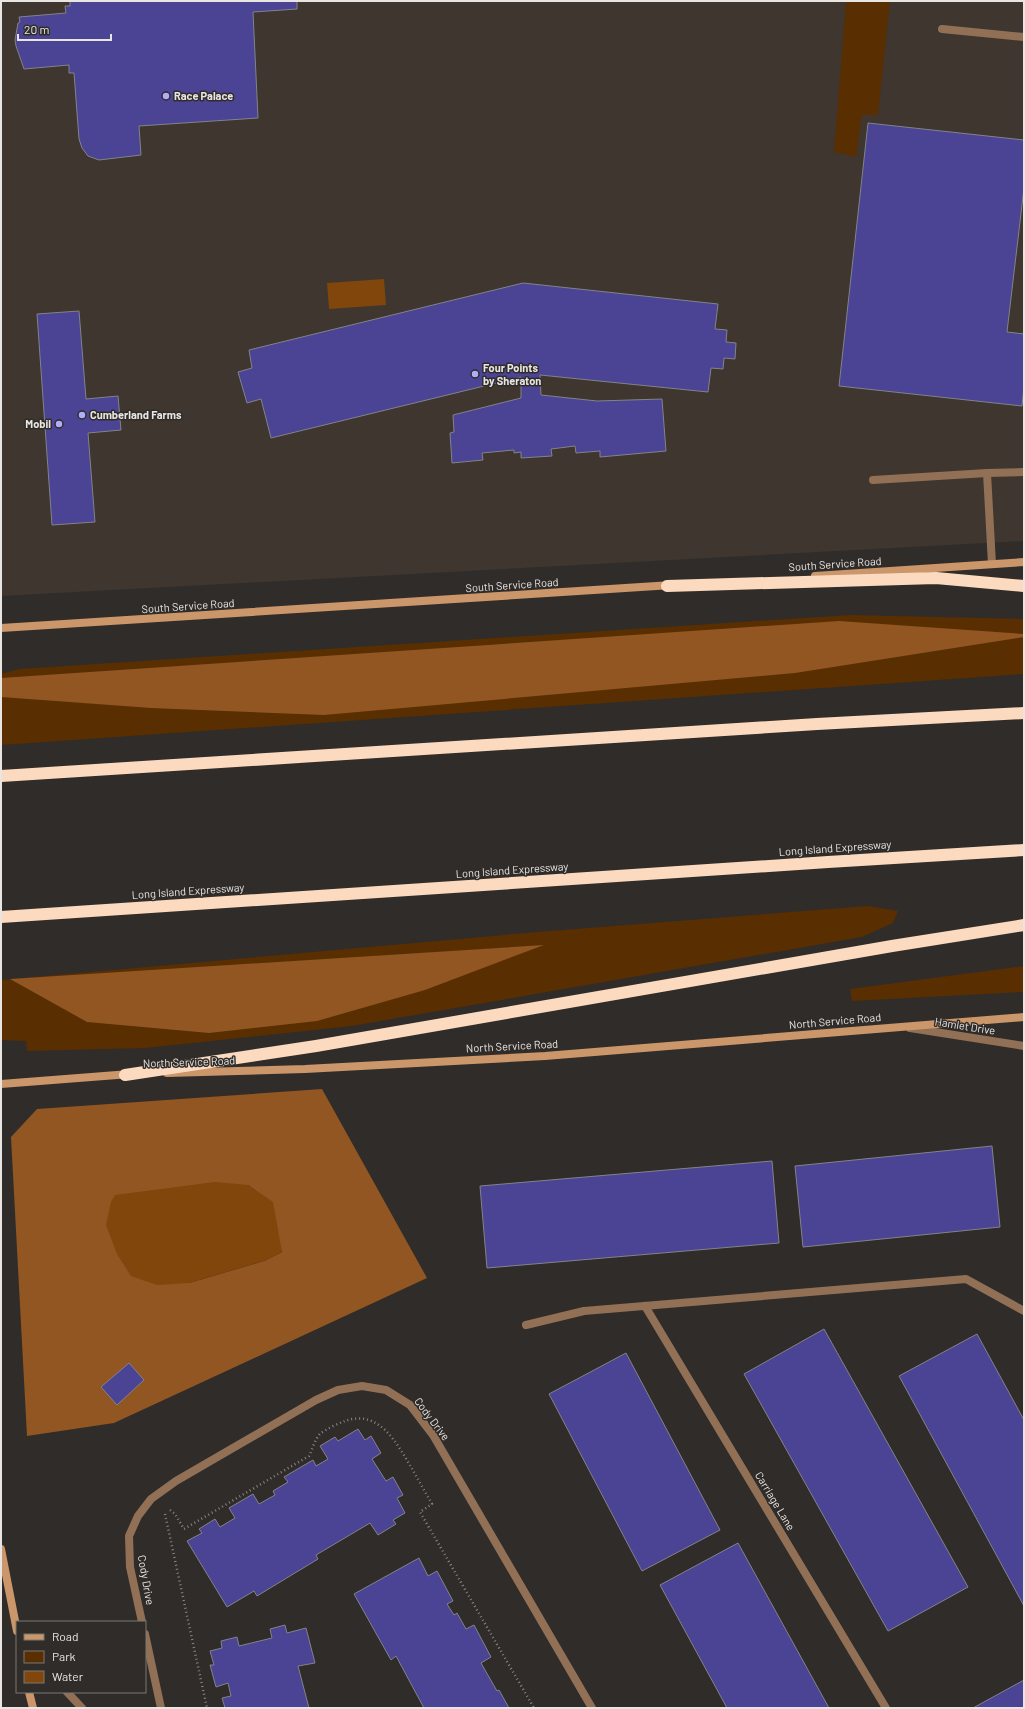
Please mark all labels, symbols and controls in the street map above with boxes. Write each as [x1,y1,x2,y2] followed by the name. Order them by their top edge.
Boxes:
[18,16,111,42] scale bar
[24,22,50,36] text: 20 m
[174,89,233,102] place label: Race Palace
[161,91,171,101] marker: Race Palace
[483,361,541,387] place label: Four Points by Sheraton
[470,369,480,379] marker: Four Points by Sheraton
[90,408,182,421] place label: Cumberland Farms
[77,410,87,420] marker: Cumberland Farms
[25,417,51,430] place label: Mobil
[54,419,64,429] marker: Mobil
[788,554,882,573] street label: South Service Road
[465,575,559,594] street label: South Service Road
[141,596,235,615] street label: South Service Road
[778,837,892,858] street label: Long Island Expressway
[455,859,569,880] street label: Long Island Expressway
[131,880,245,901] street label: Long Island Expressway
[788,1010,882,1031] street label: North Service Road
[934,1014,996,1037] street label: Hamlet Drive
[465,1037,558,1054] street label: North Service Road
[143,1053,235,1070] street label: North Service Road
[412,1395,453,1443] street label: Cody Drive
[753,1469,798,1533] street label: Carriage Lane
[136,1554,157,1606] street label: Cody Drive
[16,1621,146,1693] legend
[52,1629,79,1643] text: Road
[52,1649,76,1663] text: Park
[52,1669,84,1683] text: Water

